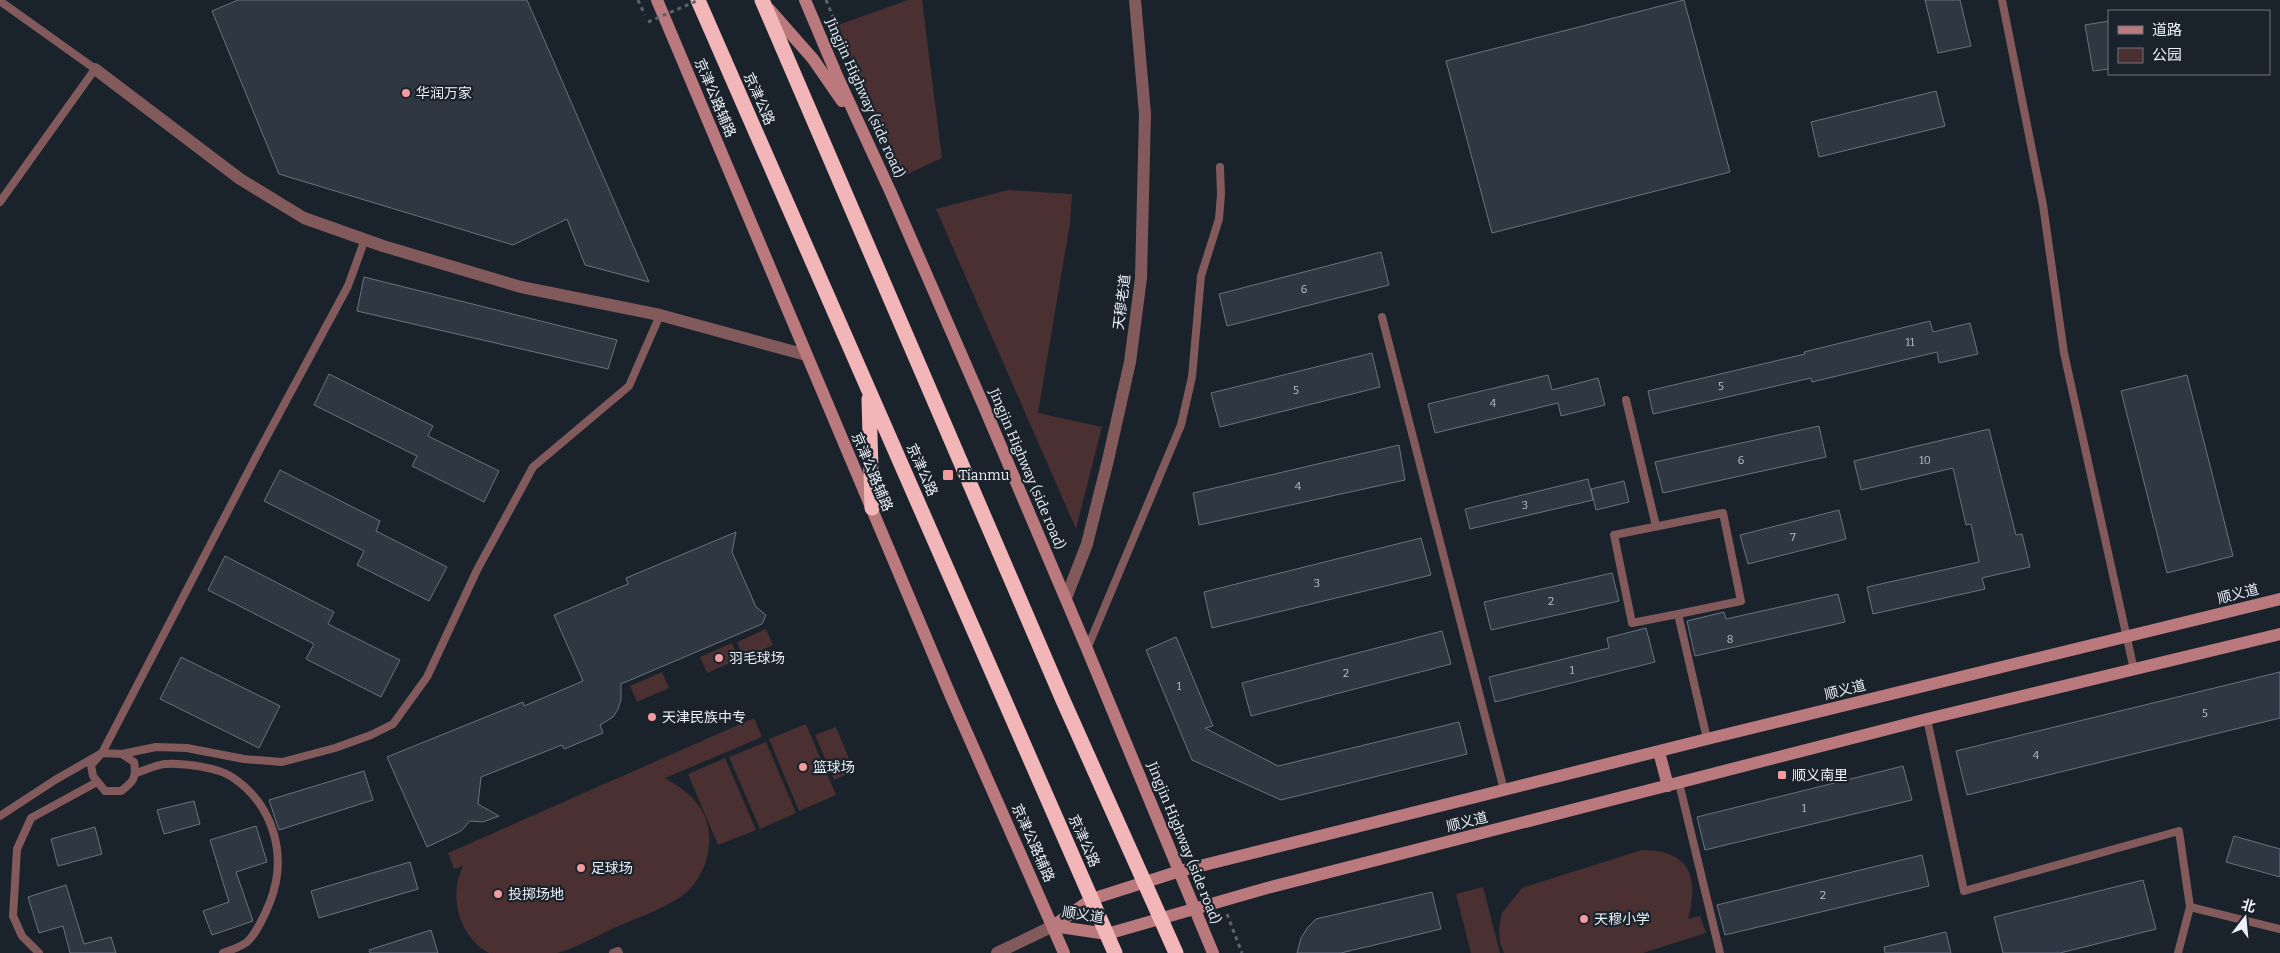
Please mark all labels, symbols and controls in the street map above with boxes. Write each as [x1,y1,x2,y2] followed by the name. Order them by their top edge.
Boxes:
[2108,10,2270,75] legend
[822,14,908,181] street label: Jingjin Highway (side road)
[2152,21,2182,39] text: 道路
[2152,46,2182,64] text: 公园
[691,56,739,140] street label: 京津公路辅路
[740,70,778,128] street label: 京津公路
[416,85,472,102] place label: 华润万家
[400,87,412,99] marker: 华润万家
[1110,273,1134,331] street label: 天穆老道
[1301,283,1307,296] house number: 6
[1906,336,1915,349] house number: 11
[1718,380,1724,393] house number: 5
[1293,384,1299,397] house number: 5
[985,385,1069,552] street label: Jingjin Highway (side road)
[1490,397,1497,410] house number: 4
[848,430,896,514] street label: 京津公路辅路
[903,441,941,499] street label: 京津公路
[1738,454,1744,467] house number: 6
[1919,454,1931,467] house number: 10
[959,467,1010,484] place label: Tianmu
[941,468,955,482] marker: Tianmu
[1295,480,1302,493] house number: 4
[1522,499,1528,512] house number: 3
[1790,531,1796,544] house number: 7
[1314,577,1320,590] house number: 3
[2216,581,2260,607] street label: 顺义道
[1548,595,1554,608] house number: 2
[1727,633,1733,646] house number: 8
[729,650,785,667] place label: 羽毛球场
[713,652,725,664] marker: 羽毛球场
[1570,664,1575,677] house number: 1
[1343,667,1349,680] house number: 2
[1823,677,1867,703] street label: 顺义道
[1177,680,1182,693] house number: 1
[2202,707,2208,720] house number: 5
[662,709,746,726] place label: 天津民族中专
[646,711,658,723] marker: 天津民族中专
[2033,749,2040,762] house number: 4
[813,759,855,776] place label: 篮球场
[1143,759,1224,927] street label: Jingjin Highway (side road)
[797,761,809,773] marker: 篮球场
[1792,767,1848,784] place label: 顺义南里
[1776,769,1788,781] marker: 顺义南里
[1008,801,1058,885] street label: 京津公路辅路
[1802,802,1807,815] house number: 1
[1445,809,1489,835] street label: 顺义道
[1065,812,1103,870] street label: 京津公路
[591,860,633,877] place label: 足球场
[575,862,587,874] marker: 足球场
[508,886,564,903] place label: 投掷场地
[492,888,504,900] marker: 投掷场地
[1820,889,1826,902] house number: 2
[2220,893,2270,943] north arrow
[2239,896,2258,916] text: 北
[1061,903,1105,927] street label: 顺义道
[1594,911,1650,928] place label: 天穆小学
[1578,913,1590,925] marker: 天穆小学

